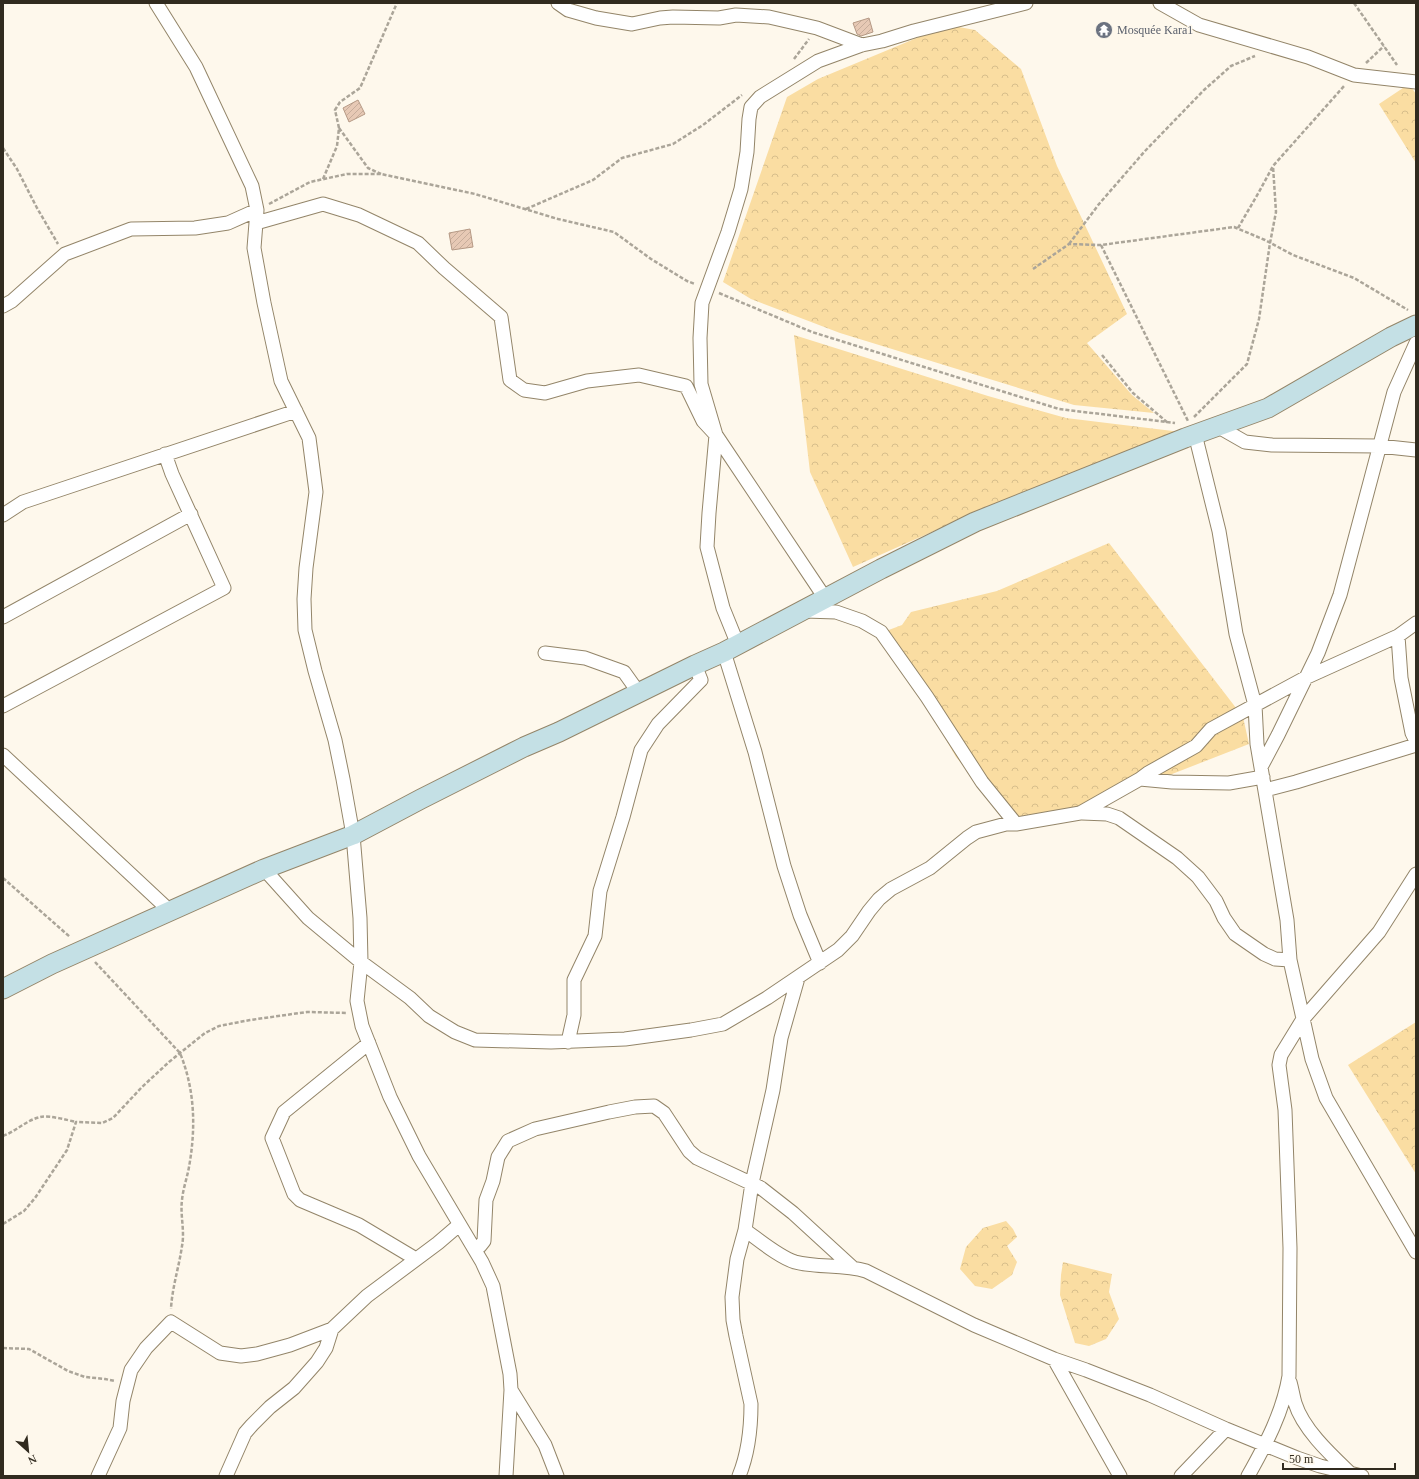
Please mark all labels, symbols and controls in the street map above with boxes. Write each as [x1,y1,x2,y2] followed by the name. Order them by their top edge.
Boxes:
[1094,20,1114,40] temple icon: Mosquée Kara1
[1117,23,1193,37] place label: Mosquée Kara1
[8,1431,48,1471] north arrow
[1283,1445,1395,1471] scale bar
[1289,1452,1314,1466] text: 50 m
[26,1453,39,1467] text: N

